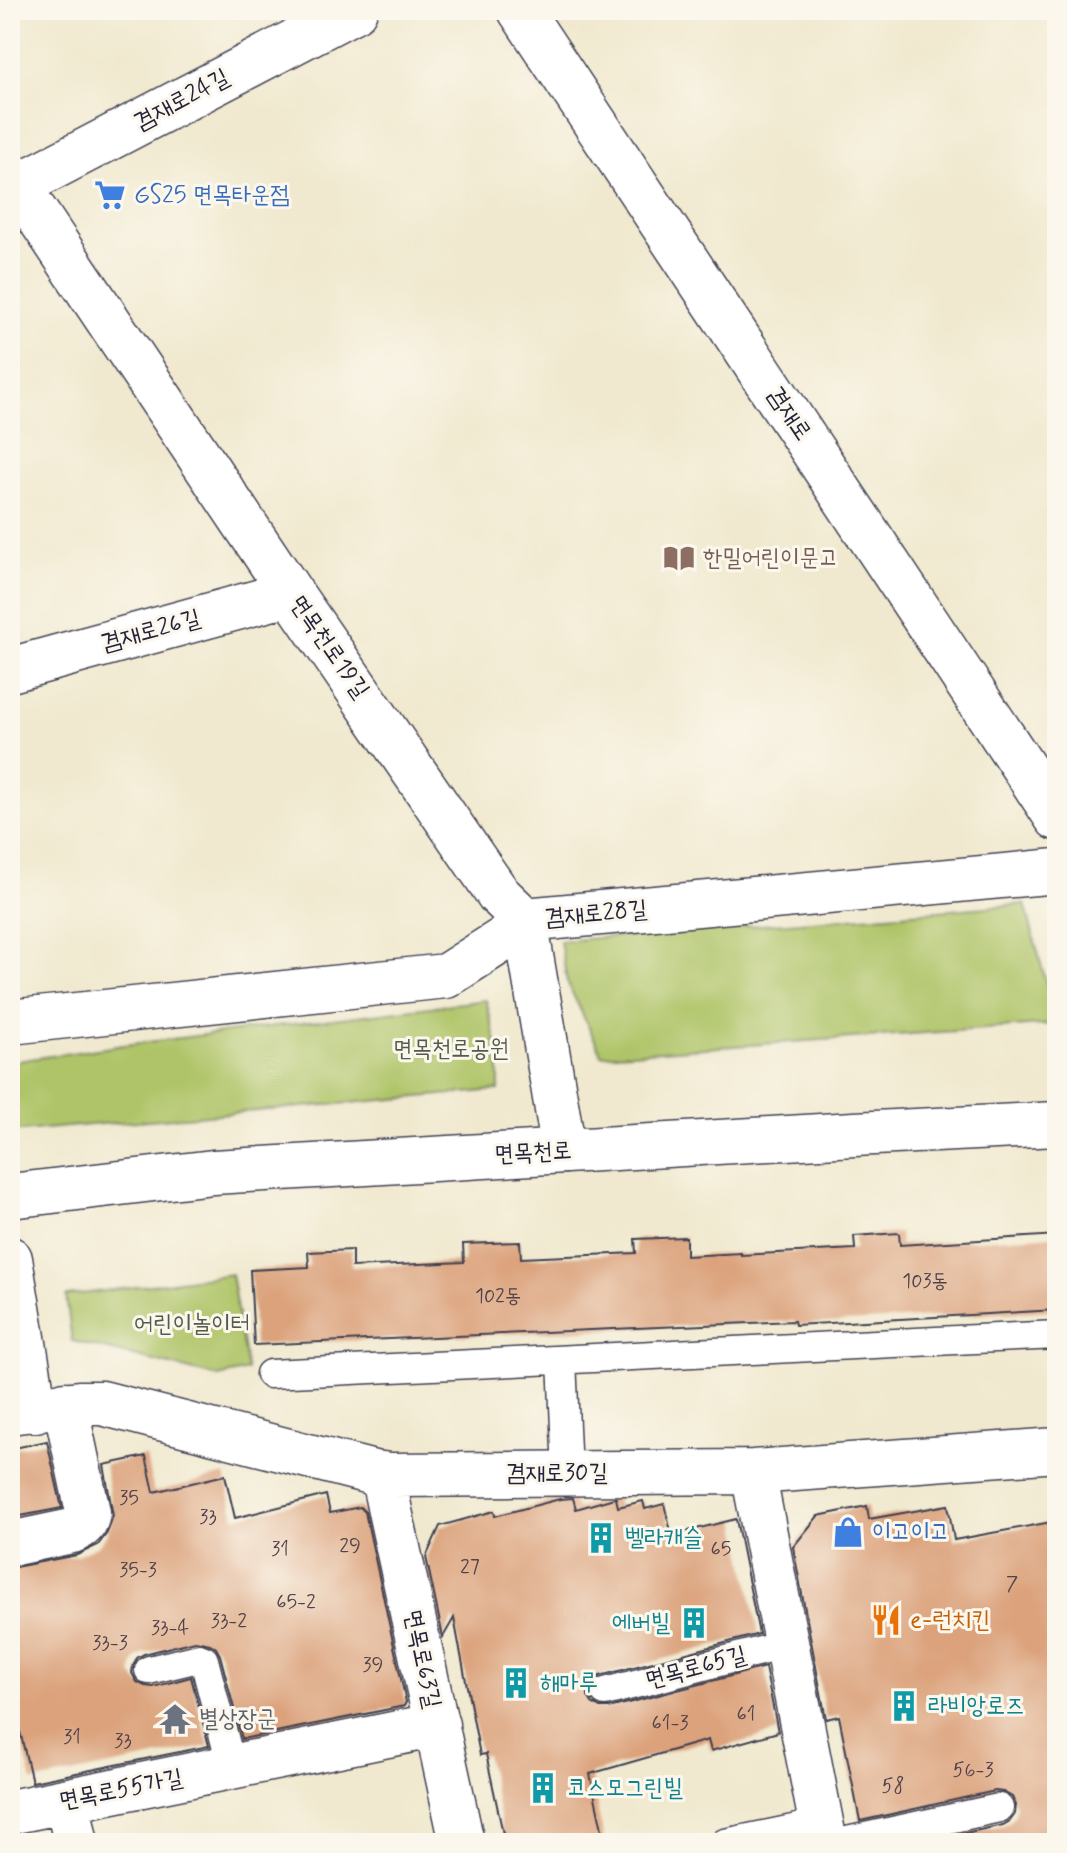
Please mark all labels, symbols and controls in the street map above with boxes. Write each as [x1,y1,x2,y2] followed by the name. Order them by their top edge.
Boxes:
[129,62,235,138] street label: 겸재로24길
[93,178,127,212] supermarket icon: GS25 면목타운점
[134,180,290,211] place label: GS25 면목타운점
[760,381,818,447] street label: 겸재로
[662,541,696,575] library icon: 한밀어린이문고
[703,543,838,574] place label: 한밀어린이문고
[282,589,376,705] street label: 면목천로19길
[98,603,204,659] street label: 겸재로26길
[544,894,648,934] street label: 겸재로28길
[393,1034,509,1065] park label: 면목천로공원
[494,1135,572,1171] street label: 면목천로
[902,1268,948,1295] house number: 103동
[475,1283,521,1310] house number: 102동
[134,1309,250,1340] park label: 어린이놀이터
[506,1458,608,1489] street label: 겸재로30길
[119,1485,139,1512] house number: 35
[199,1504,217,1531] house number: 33
[831,1515,865,1549] shop icon: 이고이고
[872,1517,949,1548] place label: 이고이고
[584,1521,618,1555] building icon: 벨라캐슬
[625,1523,702,1554] place label: 벨라캐슬
[339,1533,361,1560] house number: 29
[271,1536,289,1563] house number: 31
[711,1536,731,1563] house number: 65
[460,1554,480,1581] house number: 27
[119,1557,157,1584] house number: 35-3
[1006,1571,1018,1598] house number: 7
[276,1589,316,1616] house number: 65-2
[869,1603,903,1637] restaurant icon: e-런치킨
[910,1605,991,1636] place label: e-런치킨
[677,1606,711,1640] building icon: 에버빌
[396,1607,448,1711] street label: 면목로63길
[211,1608,247,1635] house number: 33-2
[612,1608,671,1639] place label: 에버빌
[151,1615,189,1642] house number: 33-4
[92,1630,128,1657] house number: 33-3
[642,1640,750,1696] street label: 면목로65길
[363,1652,383,1679] house number: 39
[499,1666,533,1700] building icon: 해마루
[540,1668,598,1699] place label: 해마루
[887,1689,921,1723] building icon: 라비앙로즈
[928,1691,1025,1722] place label: 라비앙로즈
[737,1701,755,1728] house number: 61
[158,1702,192,1736] temple icon: 별상장군
[199,1704,276,1735] place label: 별상장군
[652,1710,688,1737] house number: 61-3
[63,1724,81,1751] house number: 31
[114,1728,132,1755] house number: 33
[952,1757,994,1784] house number: 56-3
[57,1763,185,1817] street label: 면목로55가길
[526,1771,560,1805] building icon: 코스모그린빌
[567,1773,684,1804] place label: 코스모그린빌
[882,1773,904,1800] house number: 58

